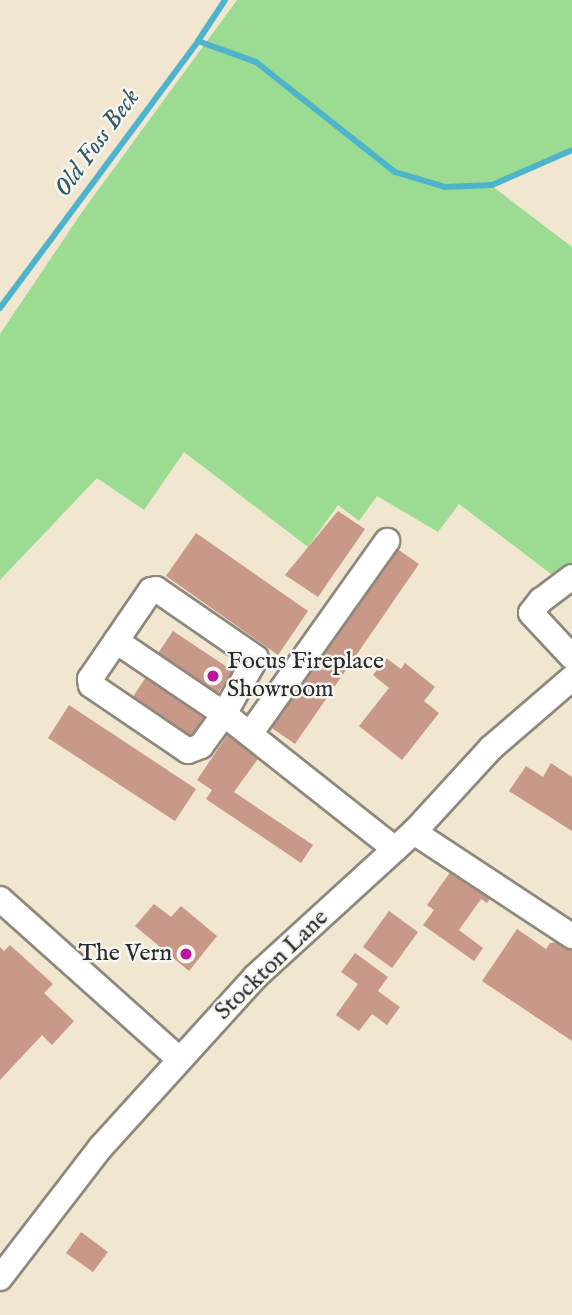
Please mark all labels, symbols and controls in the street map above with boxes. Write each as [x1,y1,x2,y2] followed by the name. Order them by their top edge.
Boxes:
[47,83,147,203] water label: Old Foss Beck
[227,648,384,704] place label: Focus Fireplace Showroom
[205,668,221,684] marker: Focus Fireplace Showroom
[209,904,335,1026] street label: Stockton Lane
[78,940,172,968] place label: The Vern
[178,946,194,962] marker: The Vern

